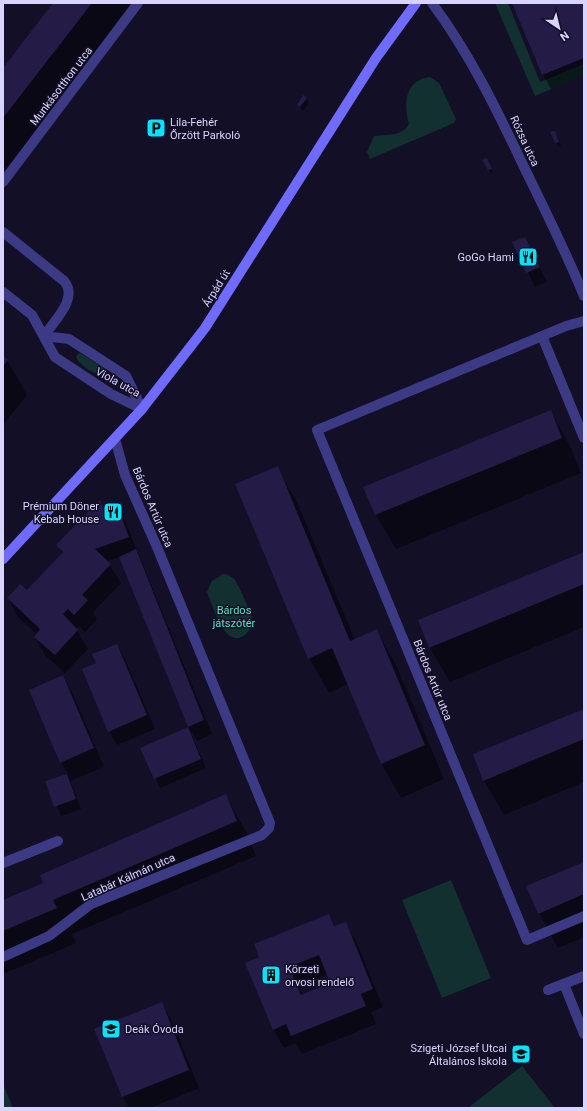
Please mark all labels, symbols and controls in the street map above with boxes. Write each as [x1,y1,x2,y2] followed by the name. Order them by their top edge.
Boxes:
[539,8,579,48] north arrow
[557,28,571,43] text: N
[28,44,95,128] street label: Munkásotthon utca
[507,114,542,169] street label: Rózsa utca
[170,116,240,142] place label: Lila-Fehér Őrzött Parkoló
[145,117,167,139] parking icon: Lila-Fehér Őrzött Parkoló
[517,246,539,268] restaurant icon: GoGo Hami
[458,251,514,264] place label: GoGo Hami
[200,267,233,309] street label: Árpád út
[93,365,142,400] street label: Viola utca
[130,465,175,549] street label: Bárdos Artúr utca
[23,500,99,526] place label: Prémium Döner Kebab House
[102,501,124,523] restaurant icon: Prémium Döner Kebab House
[212,604,256,630] park label: Bárdos játszótér
[410,638,455,723] street label: Bárdos Artúr utca
[79,851,177,904] street label: Latabár Kálmán utca
[285,963,354,989] place label: Körzeti orvosi rendelő
[260,964,282,986] building icon: Körzeti orvosi rendelő
[100,1018,122,1040] school or university icon: Deák Óvoda
[125,1023,184,1036] place label: Deák Óvoda
[410,1042,507,1068] place label: Szigeti József Utcai Általános Iskola
[510,1043,532,1065] school or university icon: Szigeti József Utcai Általános Iskola

